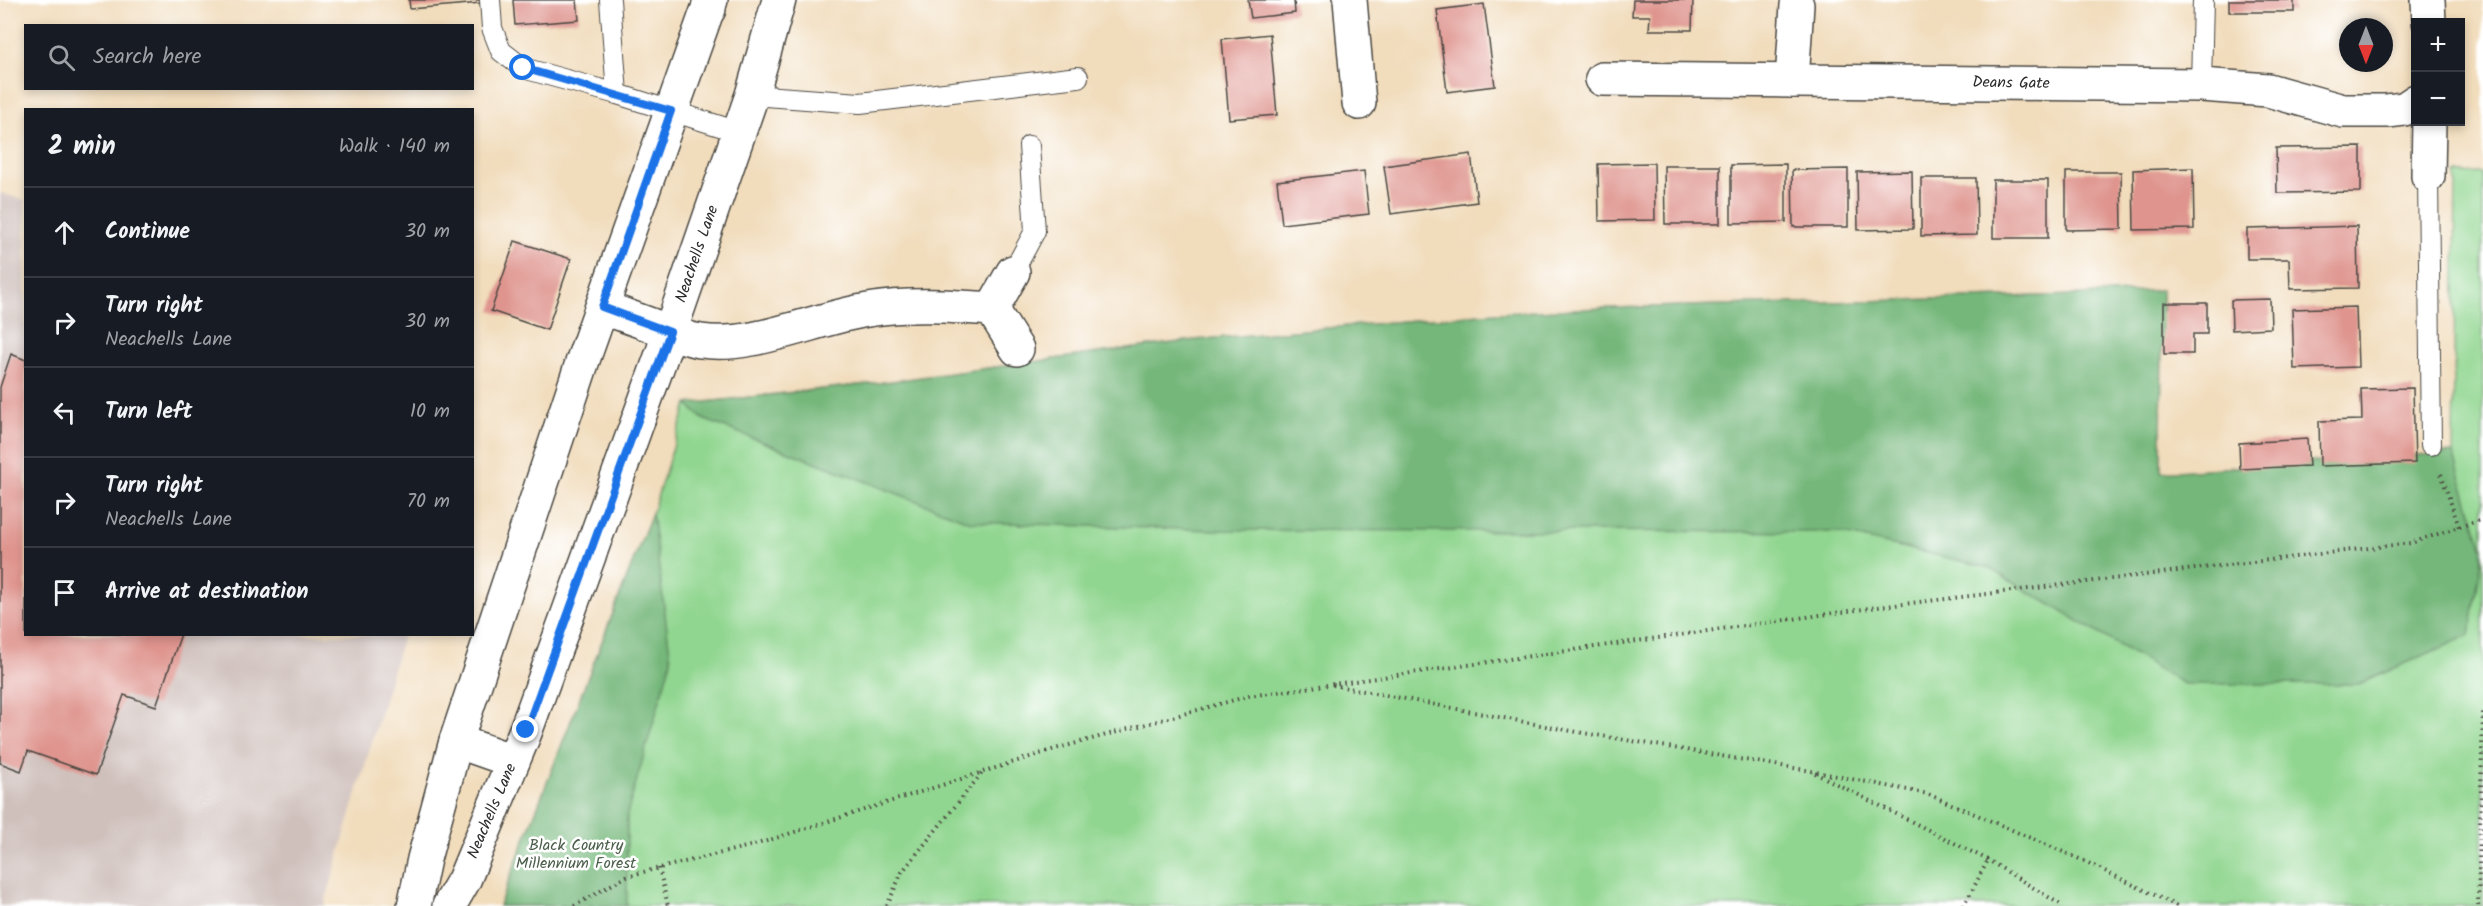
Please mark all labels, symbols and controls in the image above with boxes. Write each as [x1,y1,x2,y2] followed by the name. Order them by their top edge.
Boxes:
[2339,18,2393,72] north arrow
[2411,18,2465,126] map controls
[2411,18,2465,72] button: +
[24,24,474,90] search box
[93,40,201,75] text: Search here
[45,41,78,74] icon: search
[509,54,535,80] route start
[1972,70,2050,96] street label: Deans Gate
[2411,72,2465,126] button: −
[48,126,116,168] text: 2 min
[339,131,450,163] text: Walk · 140 m
[669,202,725,306] street label: Neachells Lane
[105,215,190,250] text: Continue
[48,216,81,249] icon: ahead
[405,216,450,248] text: 30 m
[105,289,203,324] text: Turn right
[48,306,81,339] icon: right
[405,306,450,338] text: 30 m
[105,324,232,356] text: Neachells Lane
[105,395,192,430] text: Turn left
[48,396,81,429] icon: left
[410,396,450,428] text: 10 m
[105,469,203,504] text: Turn right
[48,486,81,519] icon: right
[407,486,450,518] text: 70 m
[105,504,232,536] text: Neachells Lane
[105,575,308,610] text: Arrive at destination
[48,576,81,609] icon: arrive
[512,716,538,742] route end
[461,759,523,863] street label: Neachells Lane
[516,833,637,876] park label: Black Country Millennium Forest

